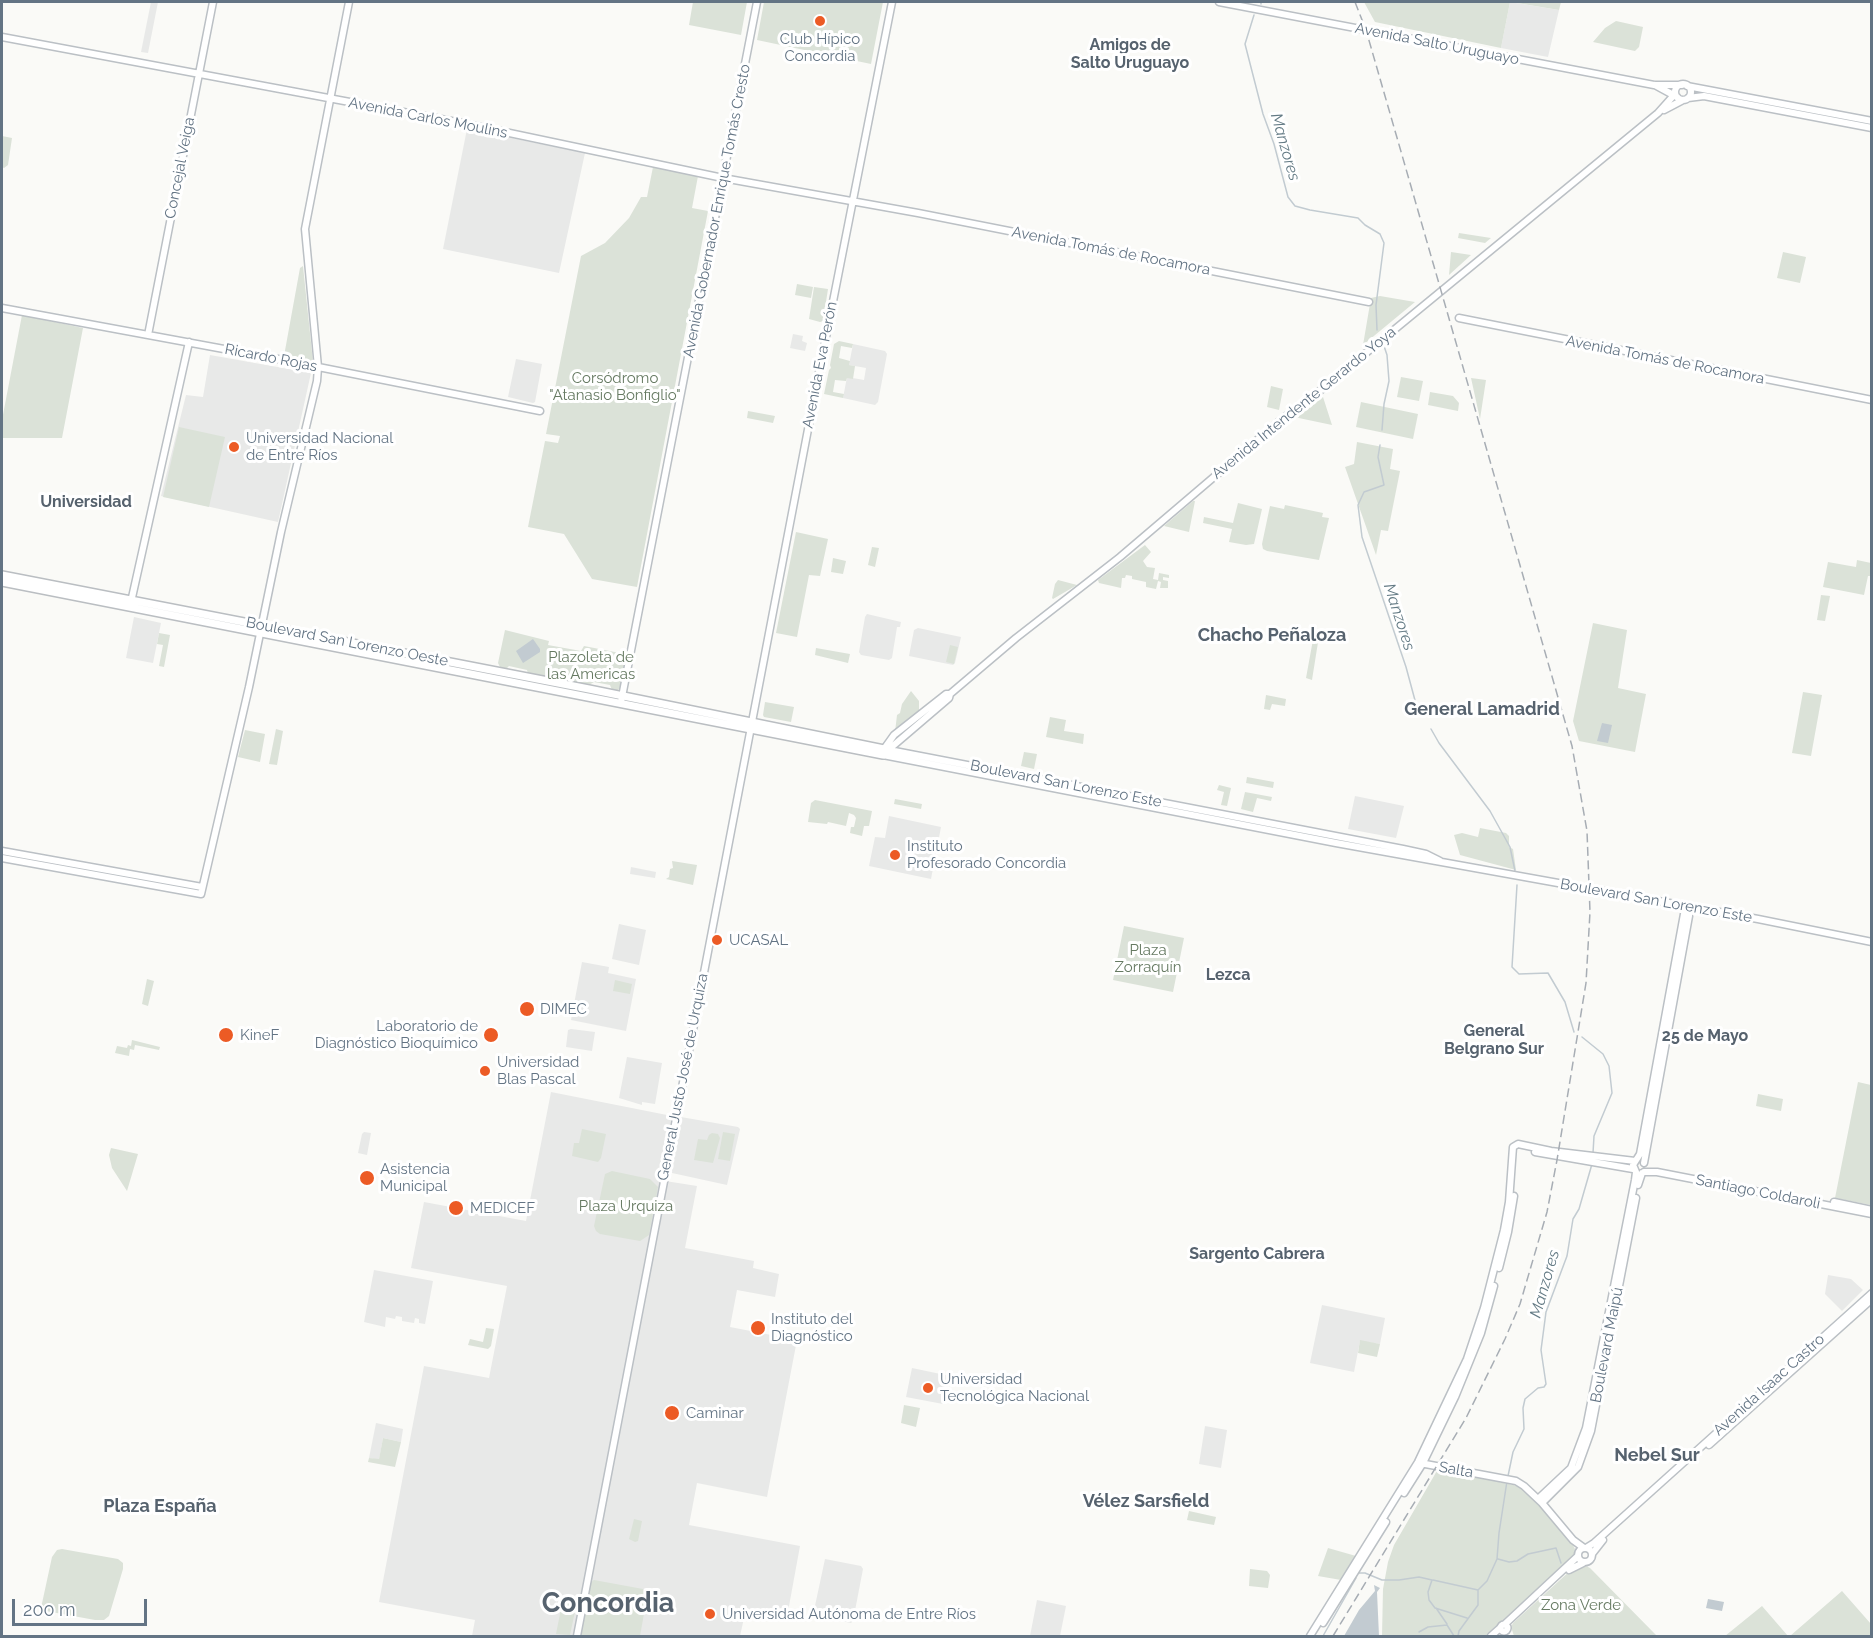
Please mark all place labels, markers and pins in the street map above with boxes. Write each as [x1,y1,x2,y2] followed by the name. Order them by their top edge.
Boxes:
[813,14,827,28] marker: Club Hípico Concordia
[780,30,860,65] place label: Club Hípico Concordia
[246,429,393,464] place label: Universidad Nacional de Entre Ríos
[227,440,241,454] marker: Universidad Nacional de Entre Ríos
[907,837,1066,872] place label: Instituto Profesorado Concordia
[888,848,902,862] marker: Instituto Profesorado Concordia
[729,931,788,949] place label: UCASAL
[710,933,724,947] marker: UCASAL
[518,1000,536,1018] marker: DIMEC
[540,1000,587,1018] place label: DIMEC
[315,1017,478,1052] place label: Laboratorio de Diagnóstico Bioquímico
[217,1026,235,1044] marker: KineF
[240,1026,279,1044] place label: KineF
[482,1026,500,1044] marker: Laboratorio de Diagnóstico Bioquímico
[497,1053,579,1088] place label: Universidad Blas Pascal
[478,1064,492,1078] marker: Universidad Blas Pascal
[380,1160,450,1195] place label: Asistencia Municipal
[358,1169,376,1187] marker: Asistencia Municipal
[447,1199,465,1217] marker: MEDICEF
[470,1199,535,1217] place label: MEDICEF
[771,1310,853,1345] place label: Instituto del Diagnóstico
[749,1319,767,1337] marker: Instituto del Diagnóstico
[940,1370,1089,1405] place label: Universidad Tecnológica Nacional
[921,1381,935,1395] marker: Universidad Tecnológica Nacional
[663,1404,681,1422] marker: Caminar
[686,1404,744,1422] place label: Caminar
[722,1605,976,1623] place label: Universidad Autónoma de Entre Ríos
[703,1607,717,1621] marker: Universidad Autónoma de Entre Ríos

